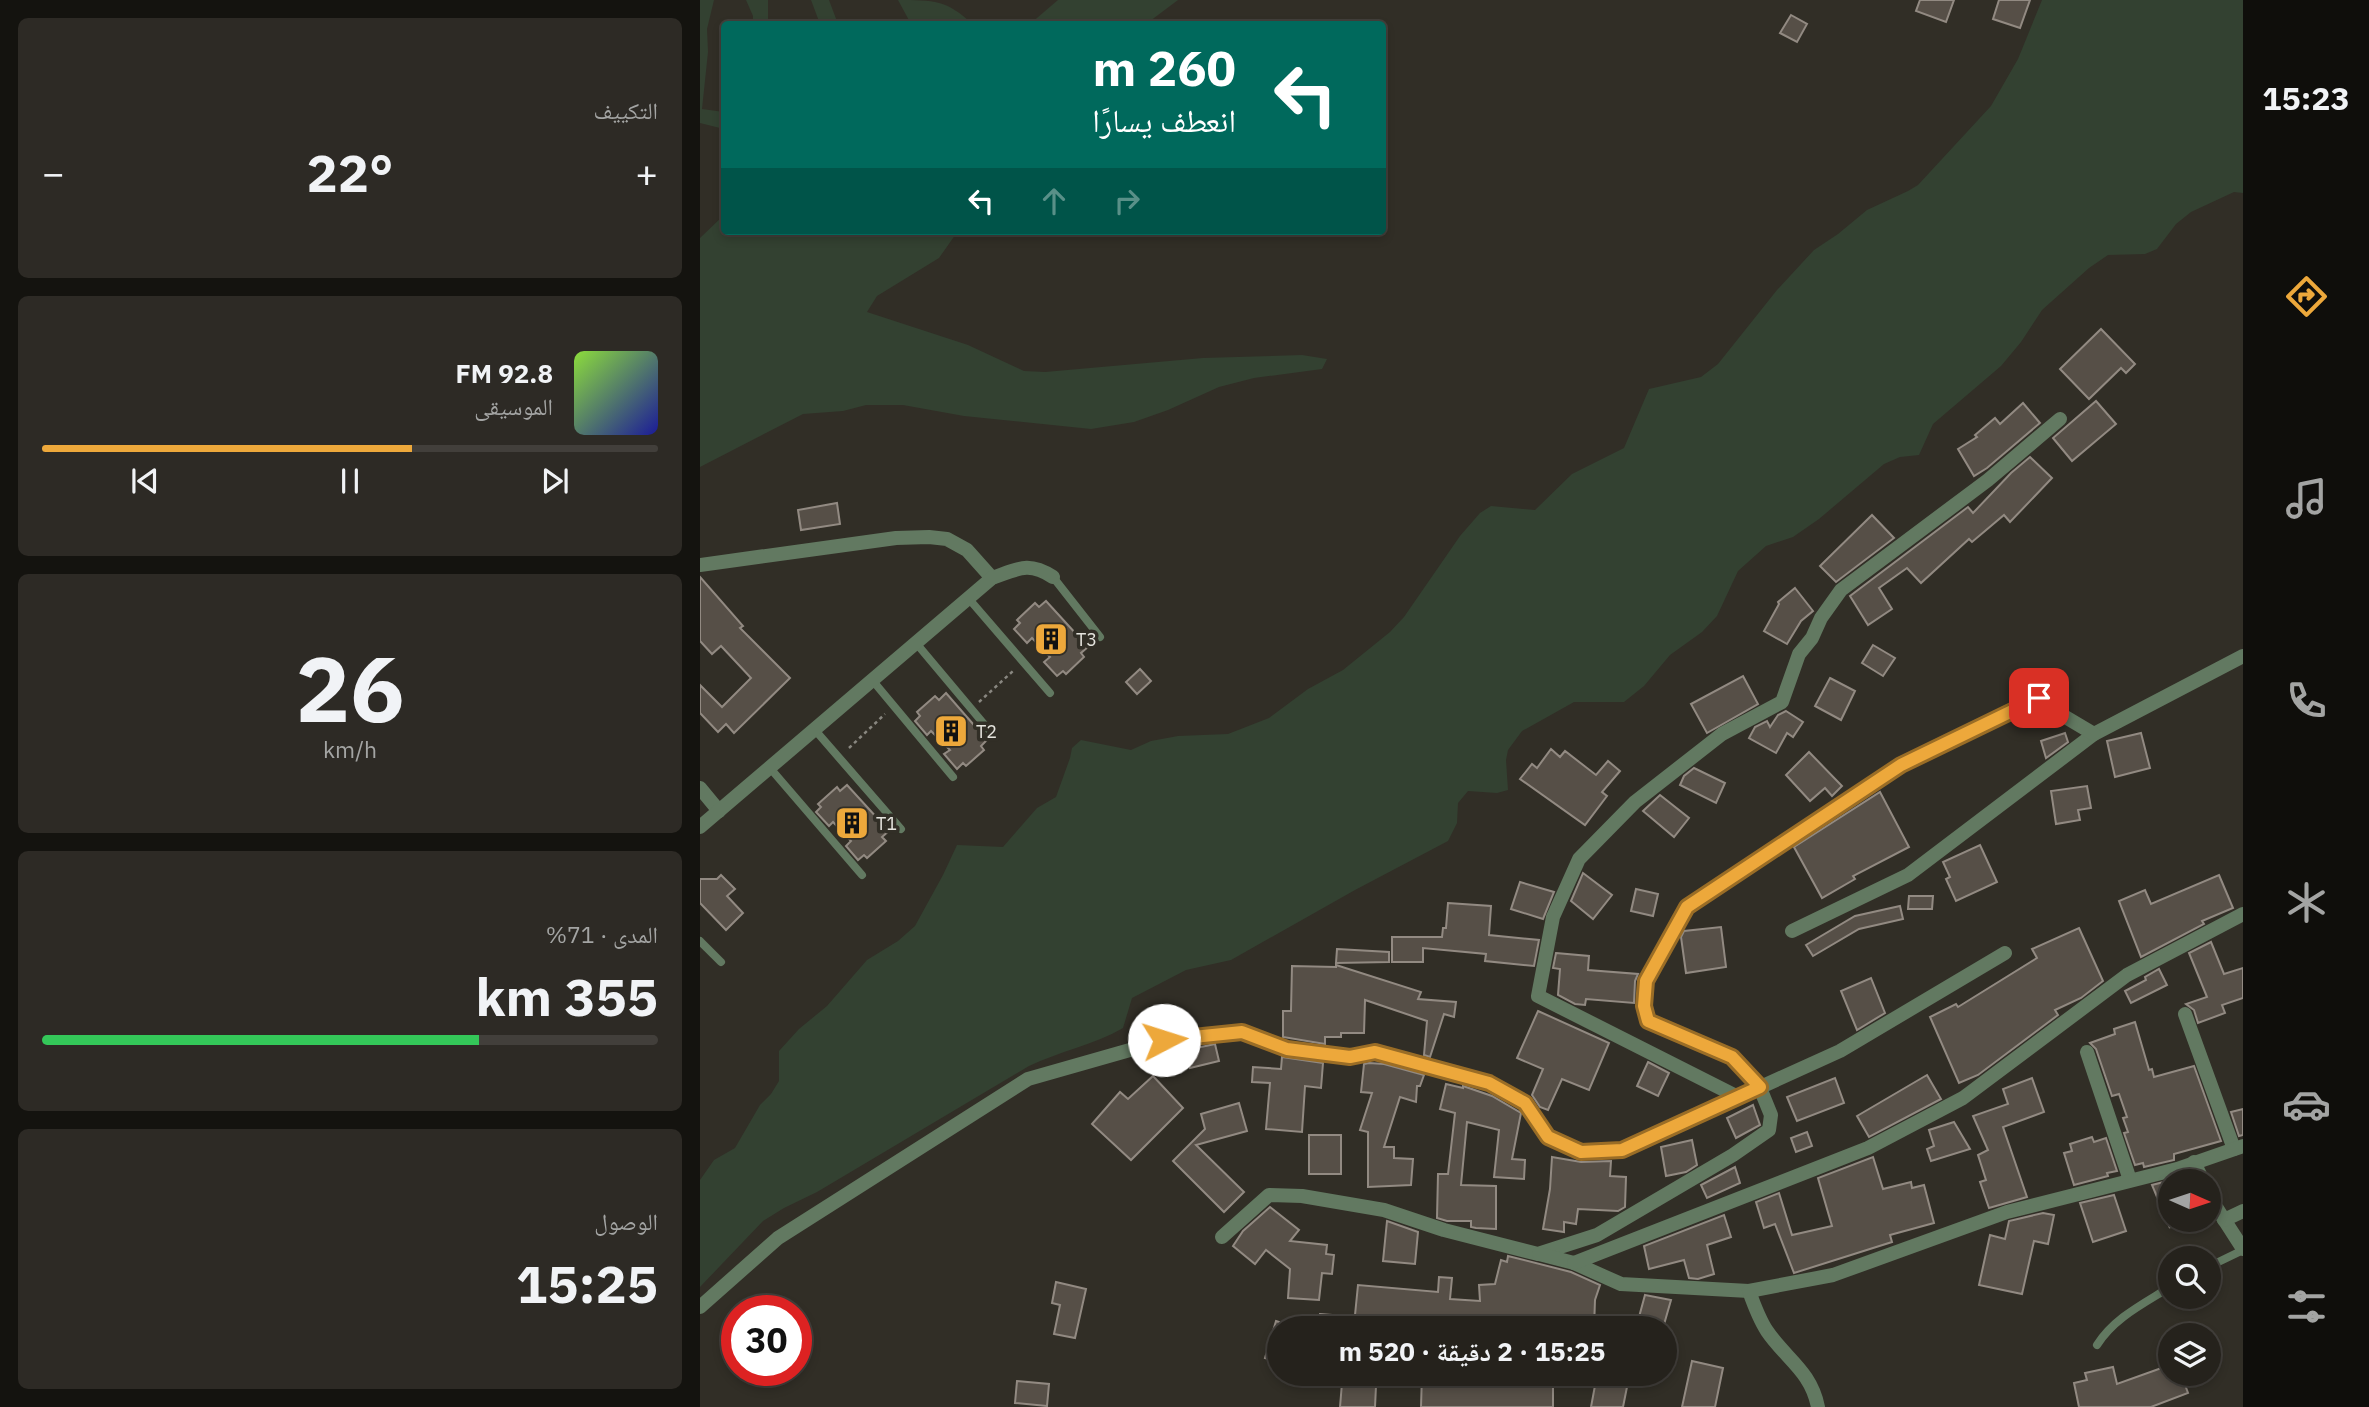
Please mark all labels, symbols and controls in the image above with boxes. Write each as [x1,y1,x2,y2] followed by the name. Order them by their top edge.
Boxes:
[1092,36,1236,99] text: 260 m
[1260,49,1351,140] icon: left
[2262,77,2350,119] text: 15:23
[593,95,658,125] text: التكييف
[1092,99,1236,141] text: انعطف يسارًا
[307,139,393,206] text: 22°
[42,148,65,197] text: −
[635,148,658,197] text: +
[962,182,1000,220] icon: left
[1035,182,1073,220] icon: ahead
[1108,182,1146,220] icon: right
[2282,272,2331,321] icon: directions
[455,356,553,390] text: 92.8 FM
[474,391,553,421] text: الموسيقى
[126,462,164,500] icon: previous
[331,462,369,500] icon: pause
[536,462,574,500] icon: next
[2282,474,2331,523] icon: music
[1032,620,1070,658] building icon: T3
[1076,628,1097,651] place label: T3
[295,629,405,747] text: 26
[2009,668,2069,728] pin
[2282,676,2331,725] icon: phone
[2020,679,2058,717] icon: arrive
[932,712,970,750] building icon: T2
[976,720,997,743] place label: T2
[323,734,377,764] text: km/h
[833,804,871,842] building icon: T1
[876,812,897,835] place label: T1
[2282,878,2331,927] icon: climate
[546,919,658,949] text: المدى · 71%
[476,963,658,1030] text: 355 km
[1127,1003,1201,1077] position arrow
[2282,1080,2331,1129] icon: car
[2158,1169,2221,1232] north arrow
[2158,1169,2221,1386] map controls
[594,1206,658,1236] text: الوصول
[2158,1246,2221,1309] button: search
[516,1250,658,1317] text: 15:25
[2282,1282,2331,1331] icon: filters
[721,1295,812,1386] speed limit sign: 30
[2158,1323,2221,1386] button: layers
[1339,1334,1605,1368] text: 15:25 · 2 دقيقة · 520 m

